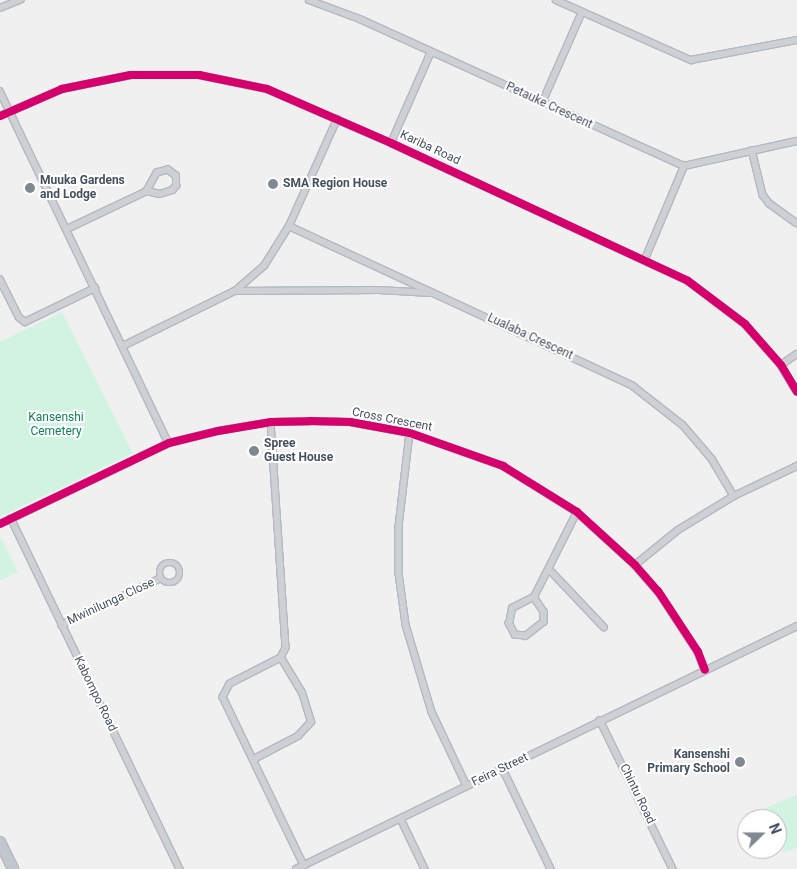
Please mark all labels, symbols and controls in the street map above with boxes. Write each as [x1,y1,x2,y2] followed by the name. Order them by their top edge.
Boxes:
[503,80,595,132] street label: Petauke Crescent
[398,128,462,168] street label: Kariba Road
[40,174,125,202] place label: Muuka Gardens and Lodge
[283,177,387,191] place label: SMA Region House
[267,178,279,190] marker: SMA Region House
[24,182,36,194] marker: Muuka Gardens and Lodge
[485,311,575,363] street label: Lualaba Crescent
[351,405,433,435] street label: Cross Crescent
[28,411,84,439] park label: Kansenshi Cemetery
[264,437,333,465] place label: Spree Guest House
[248,445,260,457] marker: Spree Guest House
[65,576,157,628] street label: Mwinilunga Close
[70,654,120,734] street label: Kabompo Road
[647,748,730,776] place label: Kansenshi Primary School
[470,750,530,790] street label: Feira Street
[734,756,746,768] marker: Kansenshi Primary School
[616,762,658,826] street label: Chintu Road
[737,809,787,859] north arrow
[766,821,784,836] text: N

